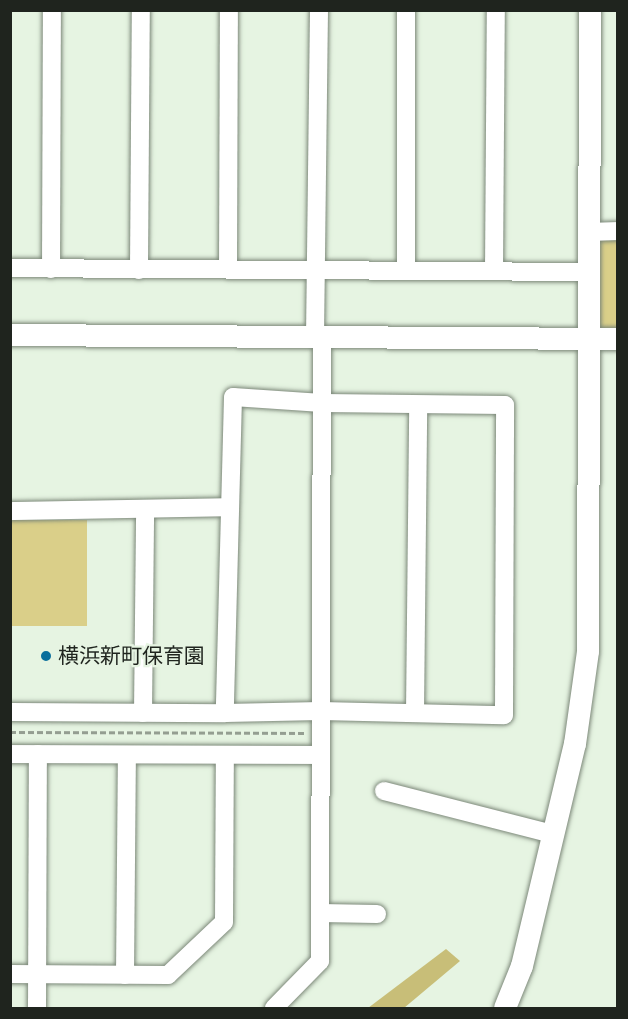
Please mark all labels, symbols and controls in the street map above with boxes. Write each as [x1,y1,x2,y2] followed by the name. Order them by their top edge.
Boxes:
[58,643,205,669] place label: 横浜新町保育園
[39,649,53,663] marker: 横浜新町保育園

